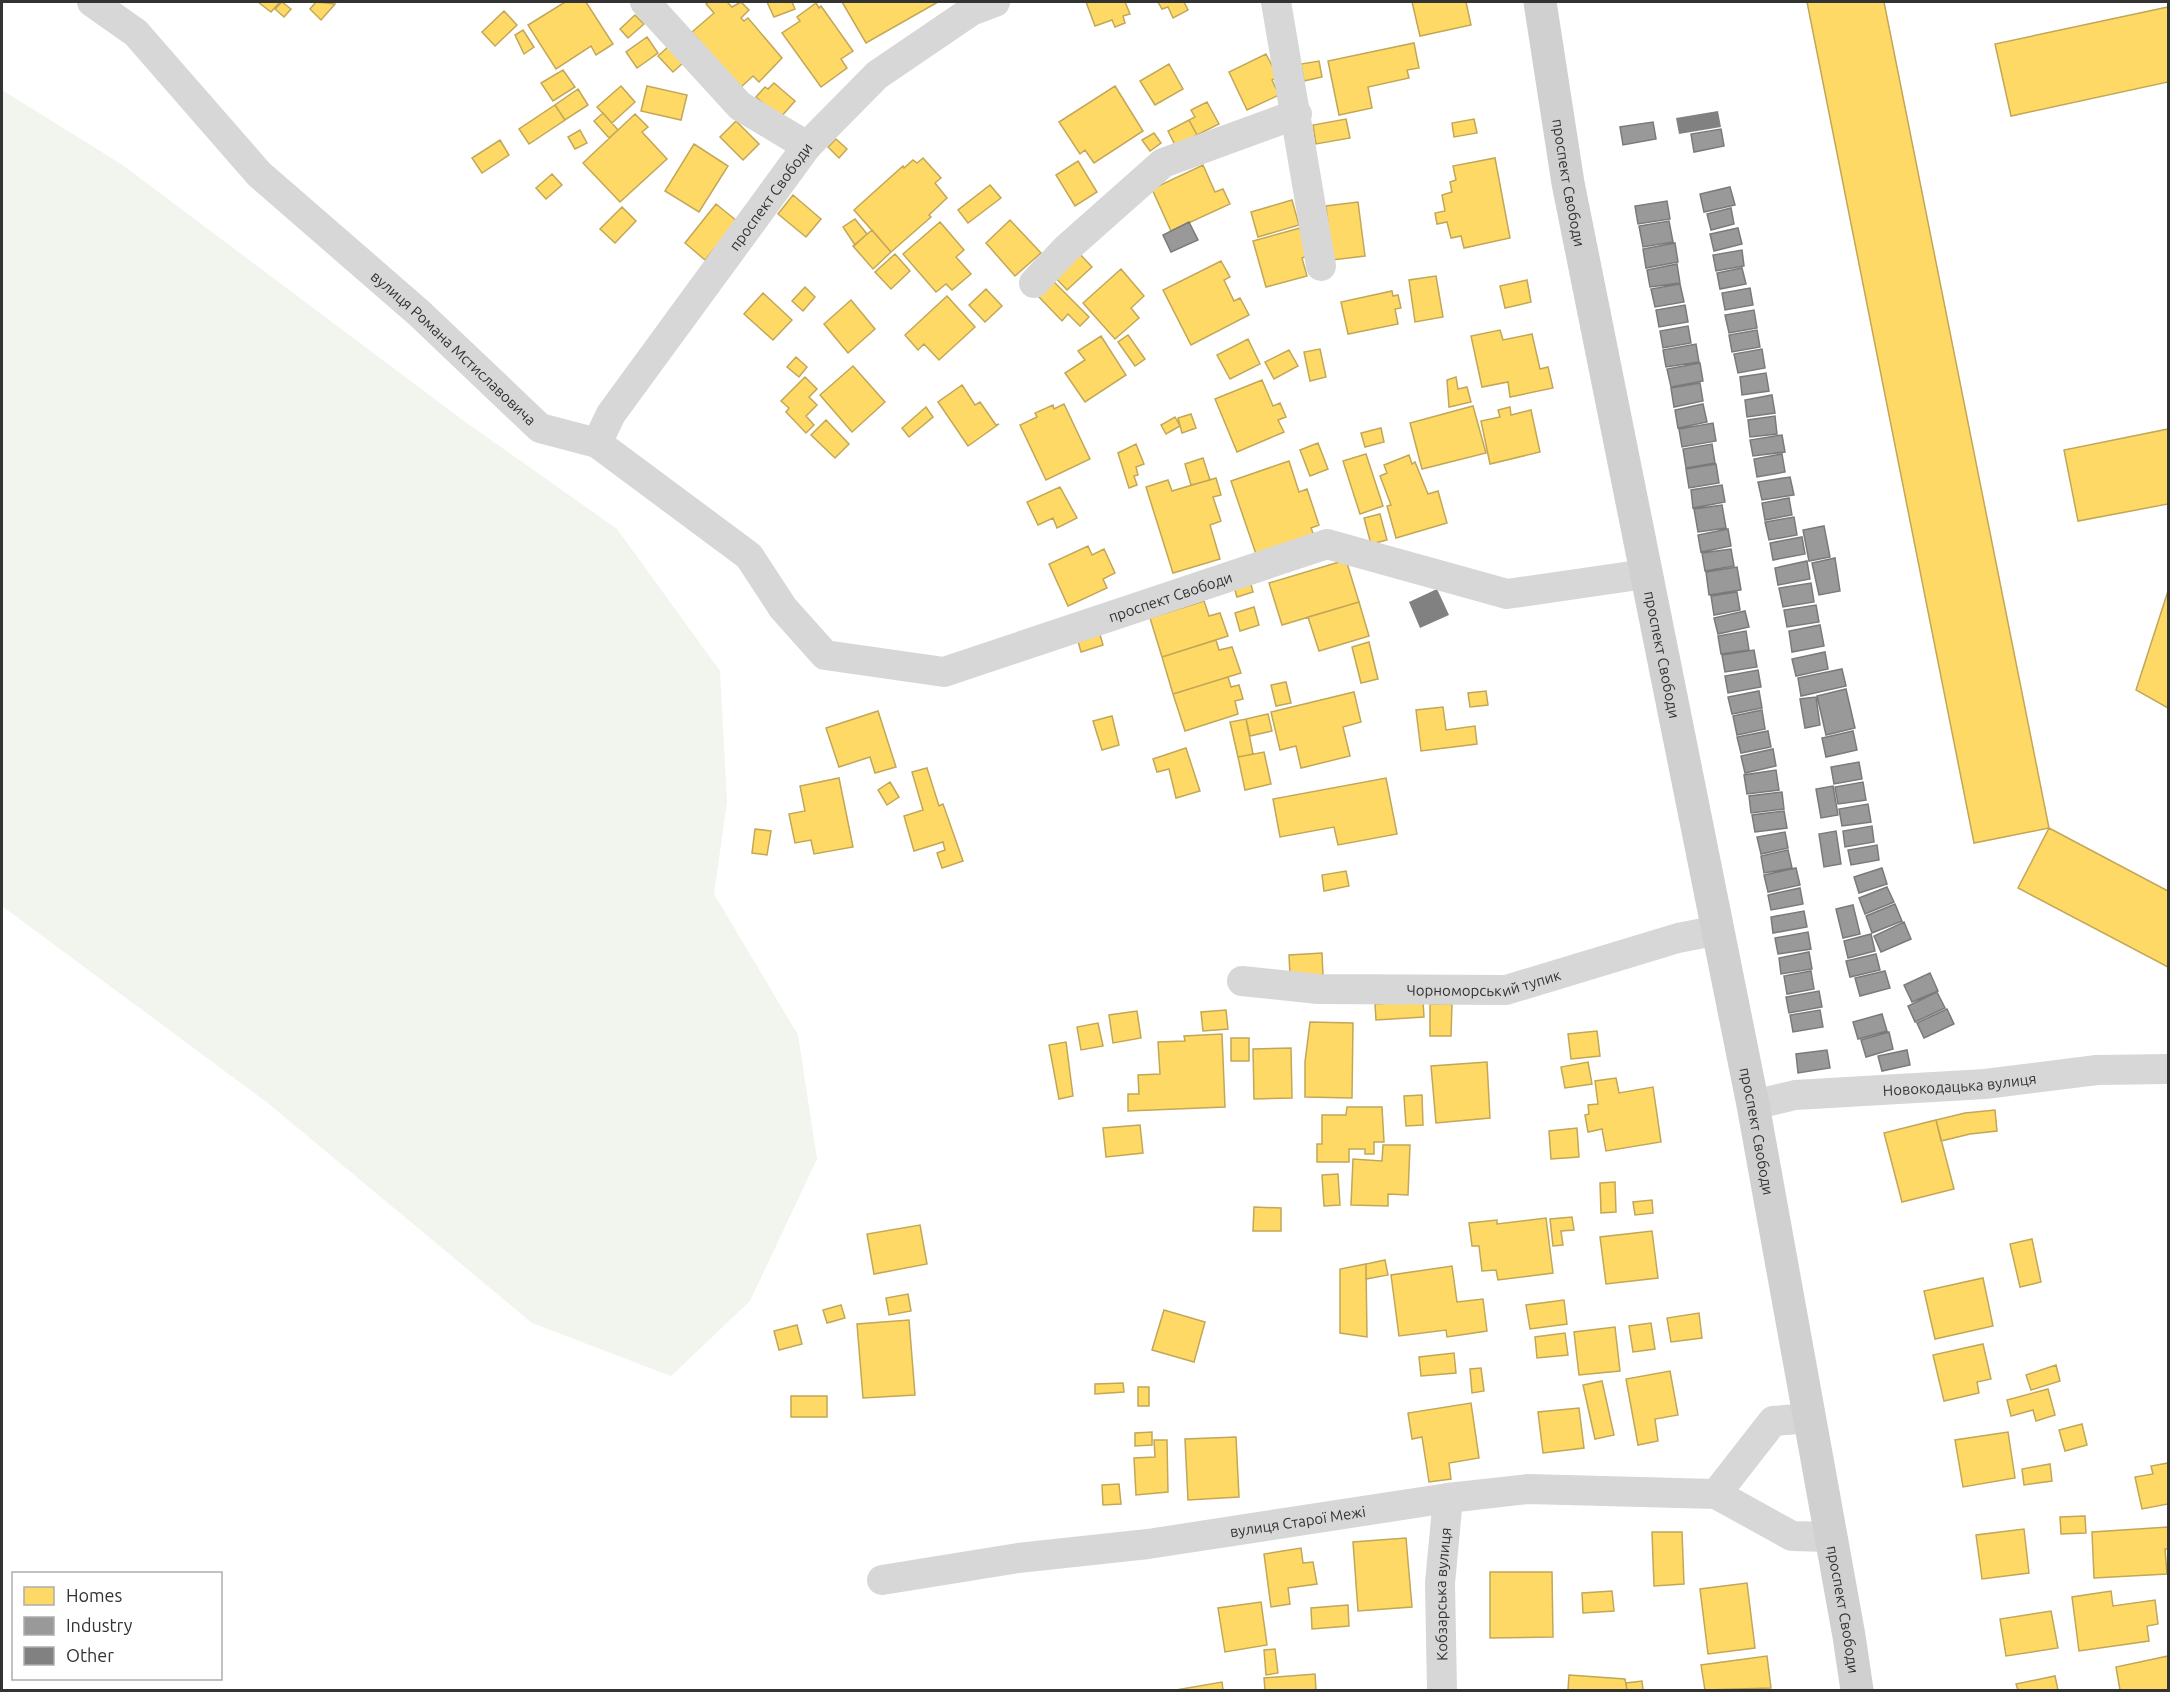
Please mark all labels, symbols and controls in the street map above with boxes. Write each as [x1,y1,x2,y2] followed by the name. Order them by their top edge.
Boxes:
[1550,118,1589,248] street label: проспект Свободи
[725,139,815,253] street label: проспект Свободи
[368,267,540,428] street label: вулиця Романа Мстиславовича
[1106,568,1234,625] street label: проспект Свободи
[1642,589,1684,720] street label: проспект Свободи
[1407,965,1563,999] street label: Чорноморський тупик
[1737,1066,1778,1196] street label: проспект Свободи
[1882,1069,2037,1098] street label: Новокодацька вулиця
[1229,1502,1367,1540] street label: вулиця Старої Межі
[1431,1527,1454,1661] street label: Кобзарська вулиця
[1824,1544,1863,1674] street label: проспект Свободи
[12,1572,222,1680] legend
[66,1585,123,1605] text: Homes
[66,1615,133,1635] text: Industry
[66,1645,114,1665] text: Other

